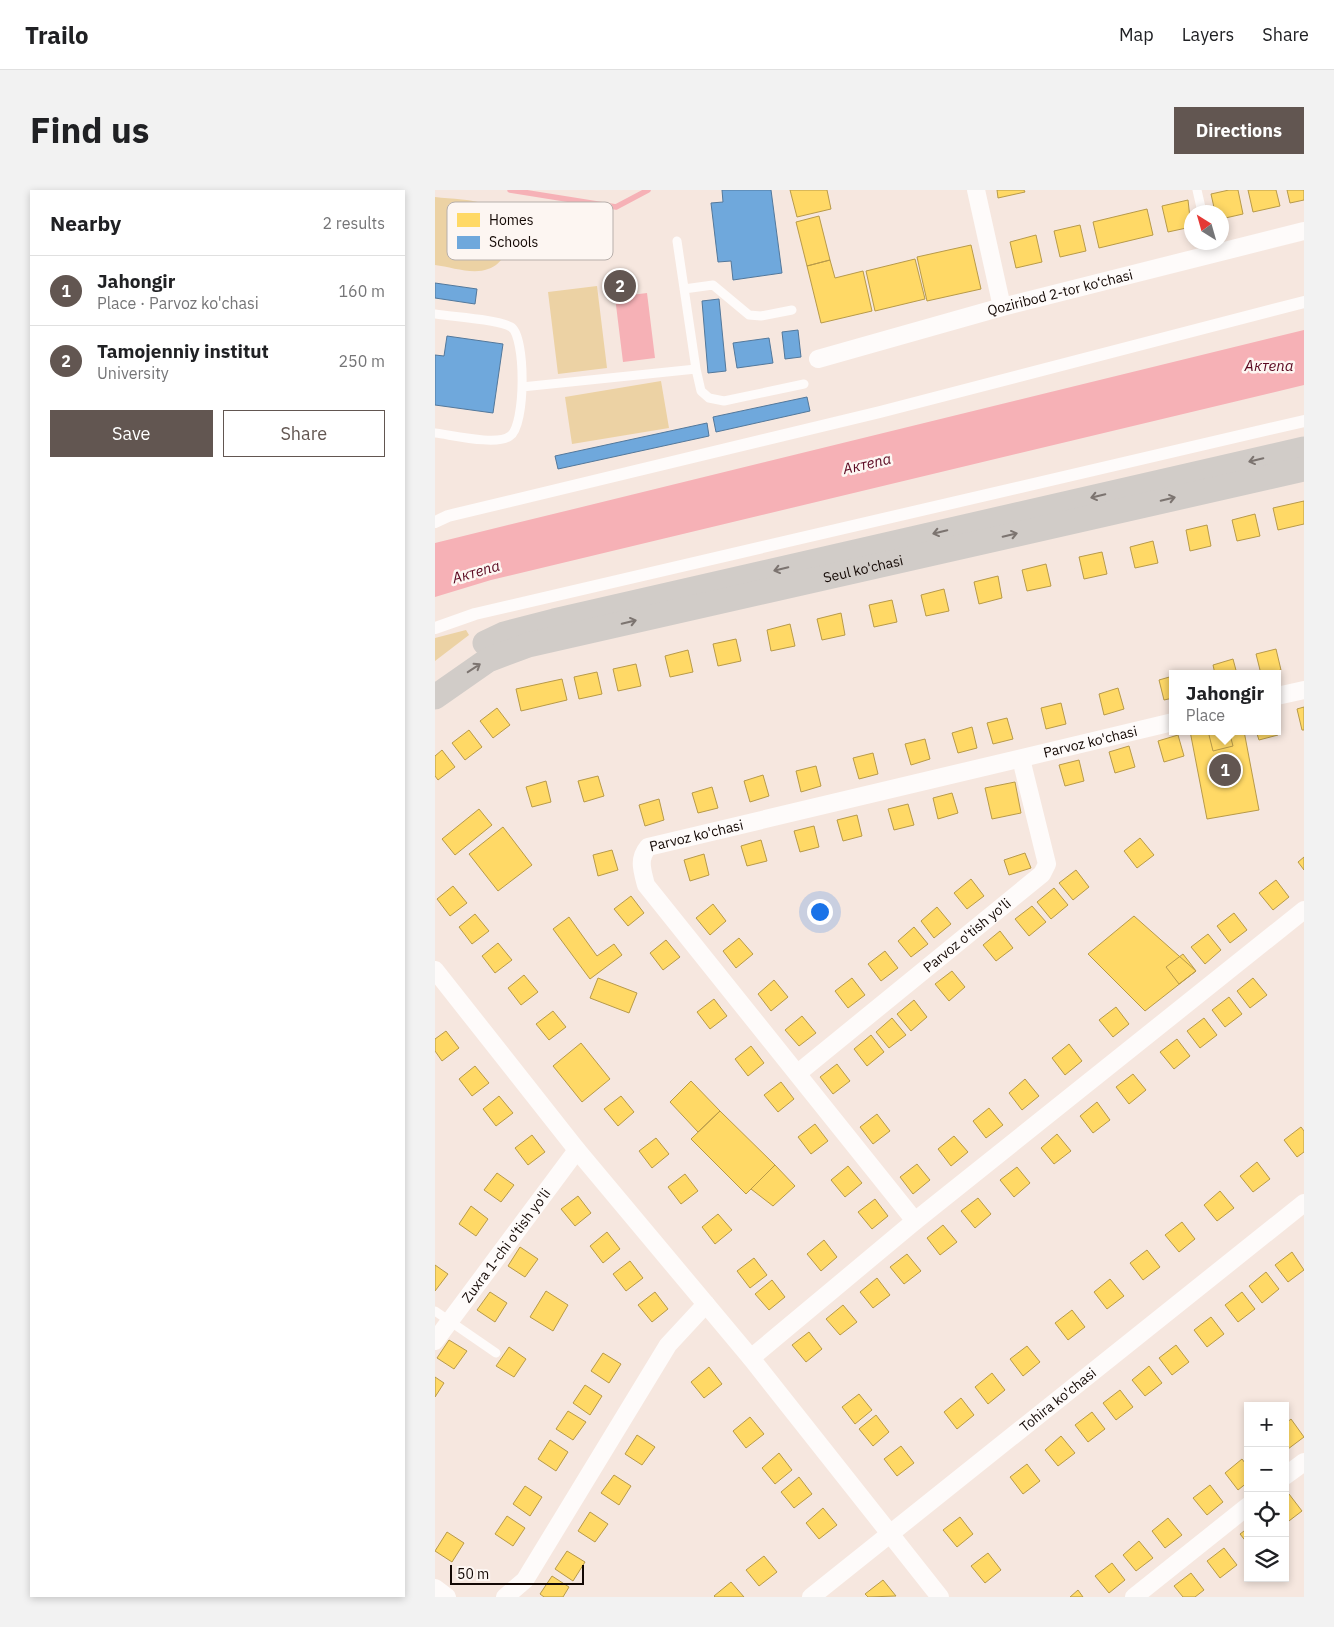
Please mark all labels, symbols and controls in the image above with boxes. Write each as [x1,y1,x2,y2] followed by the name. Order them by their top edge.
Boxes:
[25,19,89,51] text: Trailo
[1119,23,1154,46] text: Map
[1182,23,1234,46] text: Layers
[1262,23,1309,46] text: Share
[30,107,149,153] text: Find us
[1174,107,1304,154] button: Directions
[447,202,613,260] legend
[1184,205,1229,250] north arrow
[50,209,121,237] text: Nearby
[489,211,534,229] text: Homes
[322,213,385,233] text: 2 results
[489,233,539,251] text: Schools
[985,265,1135,320] street label: Qoziribod 2-tor ko‘chasi
[604,267,636,305] pin: 2
[97,269,175,293] text: Jahongir
[61,281,71,301] text: 1
[338,281,385,301] text: 160 m
[97,293,259,313] text: Place · Parvoz ko'chasi
[97,339,269,363] text: Tamojenniy institut
[61,351,71,371] text: 2
[338,351,385,371] text: 250 m
[1244,356,1294,375] water label: Актепа
[97,363,169,383] text: University
[50,410,213,457] button: Save
[223,410,385,457] button: Share
[840,449,893,478] water label: Актепа
[1249,456,1265,465] one-way arrow
[1091,492,1107,501] one-way arrow
[1160,494,1176,504] one-way arrow
[932,528,948,537] one-way arrow
[1001,530,1017,539] one-way arrow
[821,551,905,587] street label: Seul ko'chasi
[449,556,502,588] water label: Актепа
[774,565,790,574] one-way arrow
[621,616,637,626] one-way arrow
[467,663,481,673] one-way arrow
[1169,670,1281,735] popup
[1186,681,1264,705] text: Jahongir
[1186,705,1225,725] text: Place
[1041,722,1139,762] street label: Parvoz ko'chasi
[1209,751,1241,789] pin: 1
[647,816,745,855] street label: Parvoz ko'chasi
[919,894,1015,976] street label: Parvoz o'tish yo'li
[807,899,833,925] your location
[458,1185,554,1306] street label: Zuxra 1-chi o'tish yo'li
[1016,1364,1100,1436] street label: Tohira ko'chasi
[1244,1402,1289,1582] map controls
[1244,1402,1289,1447] button: +
[1244,1447,1289,1492] button: −
[1244,1492,1289,1537] button: locate
[1244,1537,1289,1582] button: layers
[450,1562,584,1585] scale bar
[457,1565,489,1583] text: 50 m

